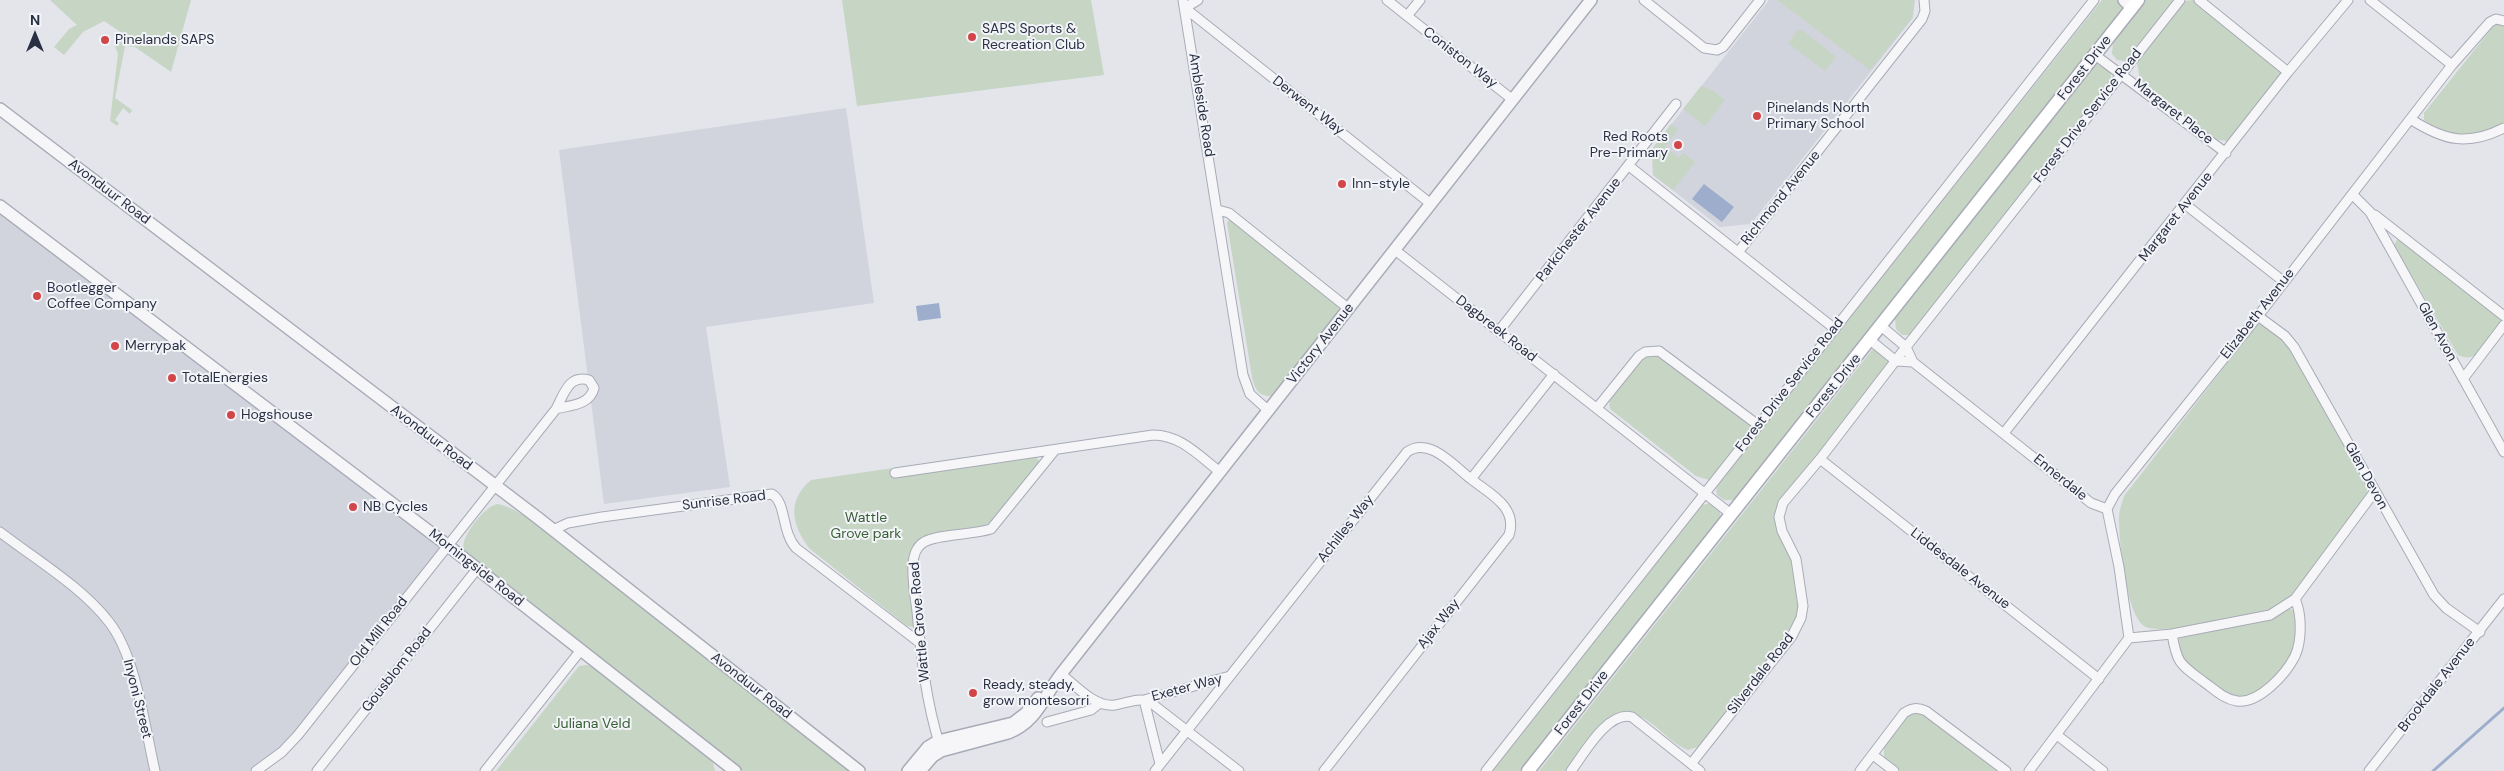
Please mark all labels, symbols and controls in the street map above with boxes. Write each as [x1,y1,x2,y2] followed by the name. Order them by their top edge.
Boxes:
[10,10,60,60] north arrow
[30,11,40,29] text: N
[982,21,1085,54] place label: SAPS Sports & Recreation Club
[1419,24,1501,92] street label: Coniston Way
[966,31,978,43] marker: SAPS Sports & Recreation Club
[115,32,214,48] place label: Pinelands SAPS
[2055,32,2115,104] street label: Forest Drive
[99,34,111,46] marker: Pinelands SAPS
[2030,46,2146,186] street label: Forest Drive Service Road
[1184,52,1218,158] street label: Ambleside Road
[1269,73,1347,139] street label: Derwent Way
[2130,76,2216,148] street label: Margaret Place
[1767,100,1869,132] place label: Pinelands North Primary School
[1751,110,1763,122] marker: Pinelands North Primary School
[1590,129,1668,162] place label: Red Roots Pre-Primary
[1672,139,1684,151] marker: Red Roots Pre-Primary
[1738,147,1824,249] street label: Richmond Avenue
[65,156,153,228] street label: Avonduur Road
[2136,169,2216,265] street label: Margaret Avenue
[1533,175,1625,285] street label: Parkchester Avenue
[1352,176,1410,192] place label: Inn-style
[1336,178,1348,190] marker: Inn-style
[2218,266,2298,362] street label: Elizabeth Avenue
[47,280,157,312] place label: Bootlegger Coffee Company
[31,290,43,302] marker: Bootlegger Coffee Company
[1452,292,1540,366] street label: Dagbreek Road
[2414,299,2460,365] street label: Glen Avon
[1284,300,1358,388] street label: Victory Avenue
[1732,315,1848,455] street label: Forest Drive Service Road
[125,338,186,354] place label: Merrypak
[109,340,121,352] marker: Merrypak
[1803,351,1865,421] street label: Forest Drive
[182,370,268,386] place label: TotalEnergies
[166,372,178,384] marker: TotalEnergies
[387,402,475,474] street label: Avonduur Road
[241,407,313,423] place label: Hogshouse
[225,409,237,421] marker: Hogshouse
[2341,440,2391,512] street label: Glen Devon
[2030,451,2090,505] street label: Ennerdale
[681,488,767,514] street label: Sunrise Road
[1314,492,1378,566] street label: Achilles Way
[363,499,428,515] place label: NB Cycles
[347,501,359,513] marker: NB Cycles
[831,510,901,542] park label: Wattle Grove park
[1907,525,2013,613] street label: Liddesdale Avenue
[425,526,527,610] street label: Morningside Road
[906,561,934,683] street label: Wattle Grove Road
[346,594,412,670] street label: Old Mill Road
[1414,596,1464,652] street label: Ajax Way
[359,624,435,716] street label: Gousblom Road
[1724,630,1798,718] street label: Silverdale Road
[2395,634,2479,736] street label: Brookdale Avenue
[707,649,795,723] street label: Avonduur Road
[119,658,155,740] street label: Inyoni Street
[1552,667,1612,739] street label: Forest Drive
[1150,671,1224,705] street label: Exeter Way
[983,677,1089,710] place label: Ready, steady, grow montesorri
[967,687,979,699] marker: Ready, steady, grow montesorri
[554,716,630,732] park label: Juliana Veld

